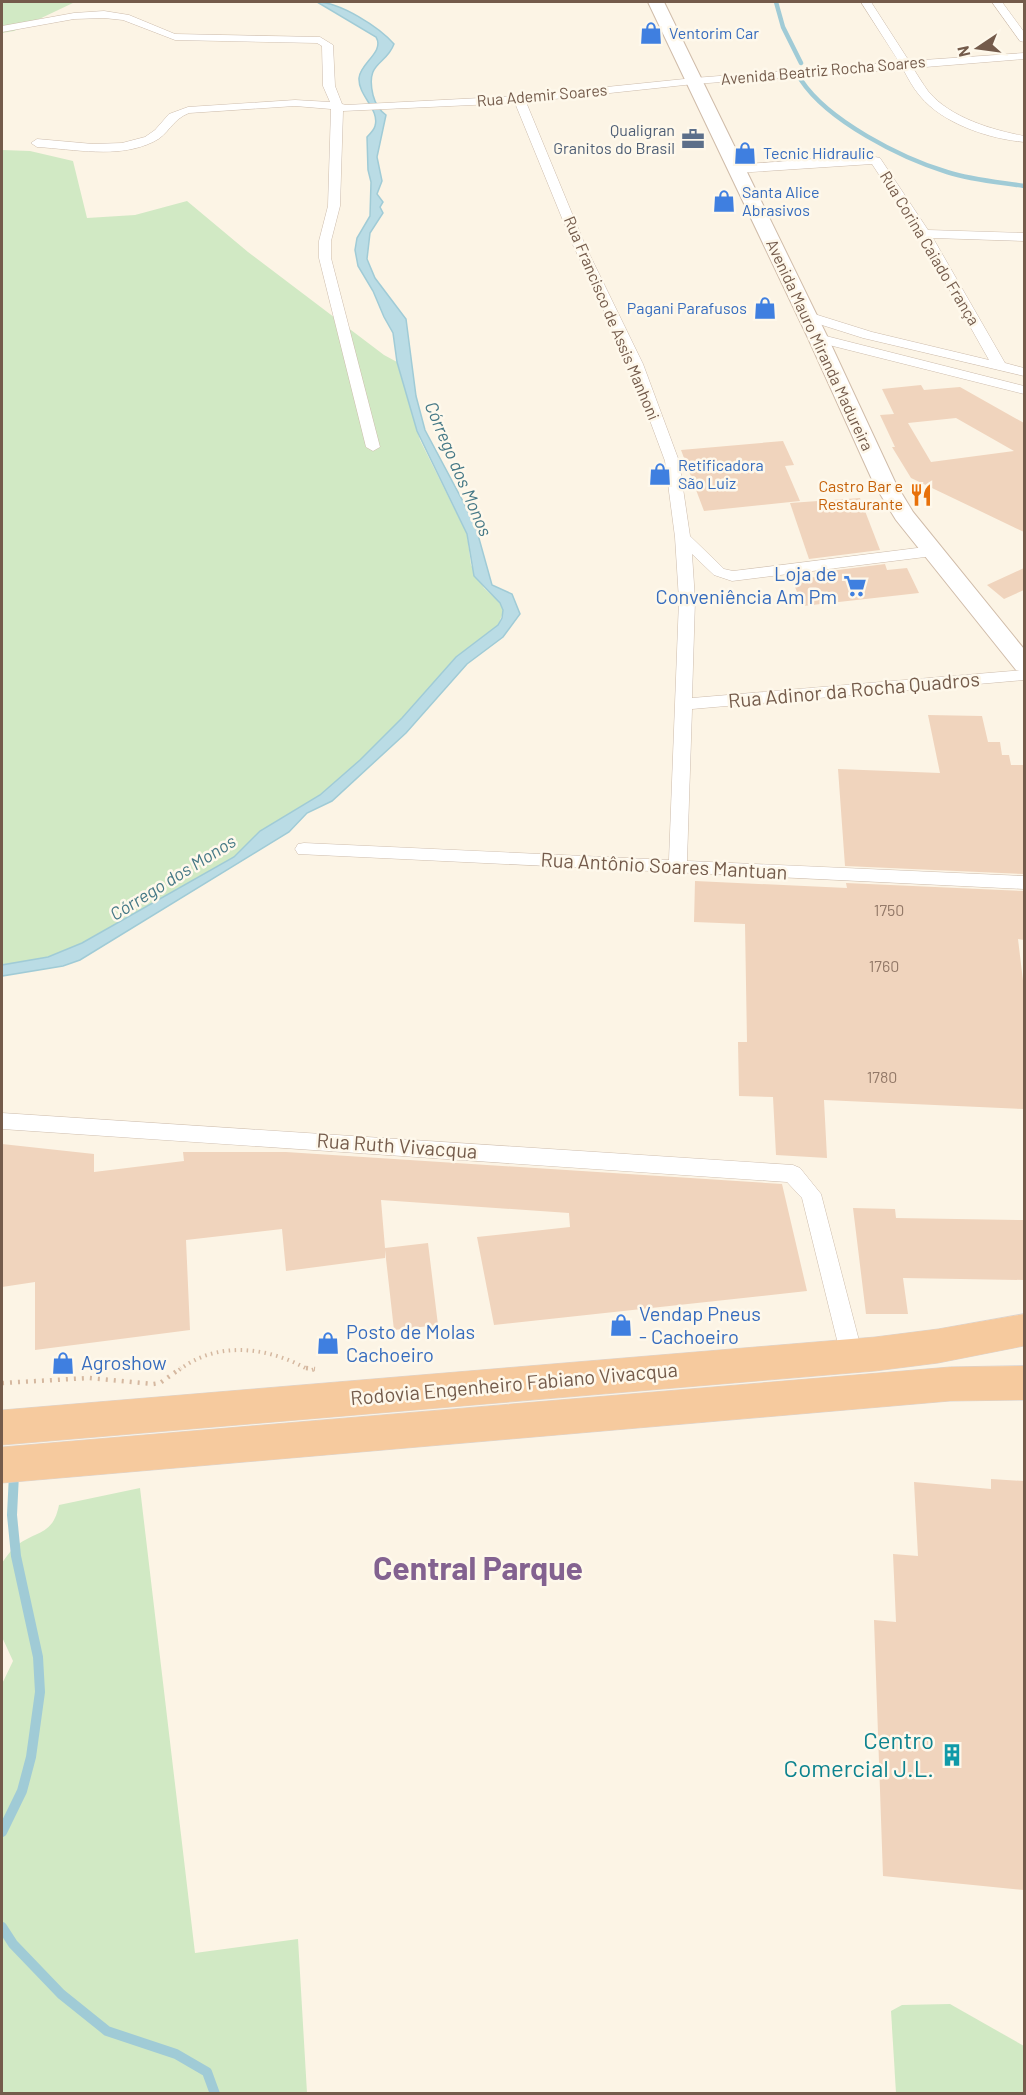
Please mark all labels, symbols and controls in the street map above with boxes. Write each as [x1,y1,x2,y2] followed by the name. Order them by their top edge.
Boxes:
[948,18,1008,78] north arrow
[638,20,664,46] shop icon: Ventorim Car
[669,23,759,42] place label: Ventorim Car
[952,44,973,59] text: N
[720,51,926,88] street label: Avenida Beatriz Rocha Soares
[476,79,608,110] street label: Rua Ademir Soares
[553,120,675,157] place label: Qualigran Granitos do Brasil
[680,126,706,152] office icon: Qualigran Granitos do Brasil
[732,140,758,166] shop icon: Tecnic Hidraulic
[763,143,874,162] place label: Tecnic Hidraulic
[877,167,984,328] street label: Rua Corina Caiado França
[742,182,820,219] place label: Santa Alice Abrasivos
[711,188,737,214] shop icon: Santa Alice Abrasivos
[561,213,664,423] street label: Rua Francisco de Assis Manhoni
[763,236,878,454] street label: Avenida Mauro Miranda Madureira
[752,295,778,321] shop icon: Pagani Parafusos
[627,298,747,317] place label: Pagani Parafusos
[421,398,497,539] water label: Córrego dos Monos
[678,455,764,492] place label: Retificadora São Luiz
[647,461,673,487] shop icon: Retificadora São Luiz
[818,476,903,513] place label: Castro Bar e Restaurante
[908,482,934,508] restaurant icon: Castro Bar e Restaurante
[656,561,837,608] place label: Loja de Conveniência Am Pm
[842,573,868,599] supermarket icon: Loja de Conveniência Am Pm
[727,666,981,712] street label: Rua Adinor da Rocha Quadros
[105,830,240,925] water label: Córrego dos Monos
[540,847,788,883] street label: Rua Antônio Soares Mantuan
[874,900,904,919] house number: 1750
[869,956,899,975] house number: 1760
[867,1067,897,1086] house number: 1780
[316,1127,478,1163] street label: Rua Ruth Vivacqua
[639,1301,761,1348] place label: Vendap Pneus - Cachoeiro
[608,1312,634,1338] shop icon: Vendap Pneus - Cachoeiro
[346,1319,475,1366] place label: Posto de Molas Cachoeiro
[315,1330,341,1356] shop icon: Posto de Molas Cachoeiro
[50,1350,76,1376] shop icon: Agroshow
[81,1350,167,1374] place label: Agroshow
[349,1357,678,1409] street label: Rodovia Engenheiro Fabiano Vivacqua
[373,1548,583,1586] district label: Central Parque
[784,1725,934,1782] place label: Centro Comercial J.L.
[939,1742,965,1768] building icon: Centro Comercial J.L.

